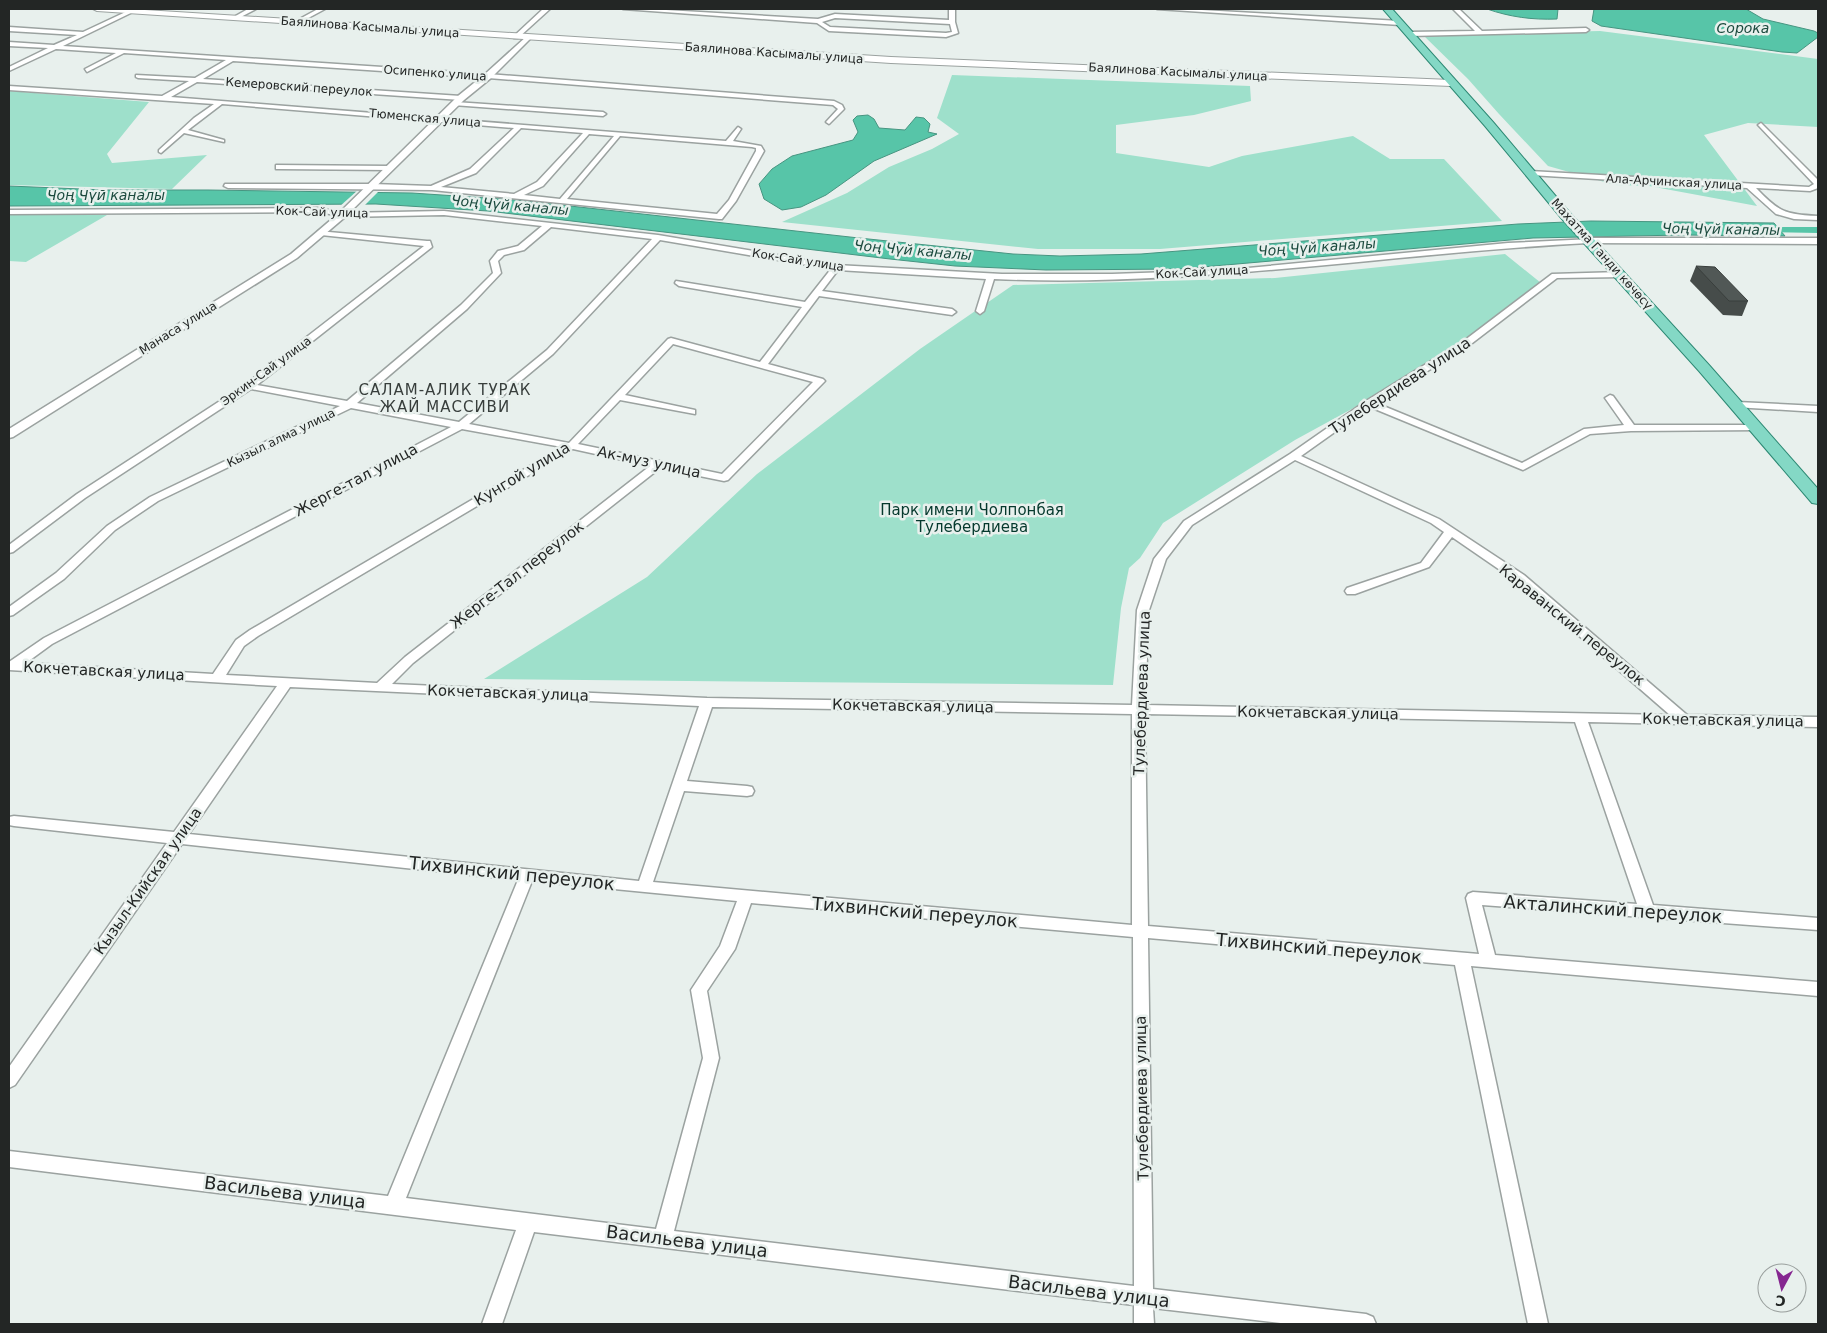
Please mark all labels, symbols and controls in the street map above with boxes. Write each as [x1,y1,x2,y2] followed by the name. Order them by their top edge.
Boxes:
[280,14,460,40] street label: Баялинова Касымалы улица
[1717,20,1769,36] water label: Сорока
[684,40,864,66] street label: Баялинова Касымалы улица
[1088,60,1268,84] street label: Баялинова Касымалы улица
[383,62,487,84] street label: Осипенко улица
[225,75,373,99] street label: Кемеровский переулок
[368,106,481,130] street label: Тюменская улица
[1606,171,1742,193] street label: Ала-Арчинская улица
[47,187,165,203] water label: Чоң Чүй каналы
[450,192,570,218] water label: Чоң Чүй каналы
[1548,196,1656,312] street label: Махатма Ганди көчөсү
[275,203,369,221] street label: Кок-Сай улица
[1662,220,1780,238] water label: Чоң Чүй каналы
[1258,235,1376,259] water label: Чоң Чүй каналы
[853,237,973,263] water label: Чоң Чүй каналы
[751,246,845,274] street label: Кок-Сай улица
[1155,263,1249,281] street label: Кок-Сай улица
[137,299,219,357] street label: Манаса улица
[218,333,314,409] street label: Эркин-Сай улица
[1325,334,1474,439] street label: Тулебердиева улица
[358,381,532,416] district label: САЛАМ-АЛИК ТУРАК ЖАЙ МАССИВИ
[225,406,337,470] street label: Кызыл алма улица
[471,438,573,510] street label: Кунгой улица
[291,440,421,520] street label: Жерге-тал улица
[596,442,702,482] street label: Ак-муз улица
[880,501,1064,536] park label: Парк имени Чолпонбая Тулебердиева
[447,517,587,633] street label: Жерге-Тал переулок
[1495,561,1649,689] street label: Караванский переулок
[1130,610,1154,777] street label: Тулебердиева улица
[23,658,185,684] street label: Кокчетавская улица
[427,681,589,705] street label: Кокчетавская улица
[832,696,994,716] street label: Кокчетавская улица
[1237,703,1399,723] street label: Кокчетавская улица
[1642,710,1804,730] street label: Кокчетавская улица
[90,804,206,958] street label: Кызыл-Кийская улица
[407,852,616,894] street label: Тихвинский переулок
[1503,891,1723,927] street label: Акталинский переулок
[810,892,1019,931] street label: Тихвинский переулок
[1214,928,1423,967] street label: Тихвинский переулок
[1132,1016,1152,1181] street label: Тулебердиева улица
[203,1172,367,1212] street label: Васильева улица
[605,1221,769,1261] street label: Васильева улица
[1757,1263,1807,1313] north arrow
[1007,1271,1171,1311] street label: Васильева улица
[1774,1292,1786,1309] text: С

